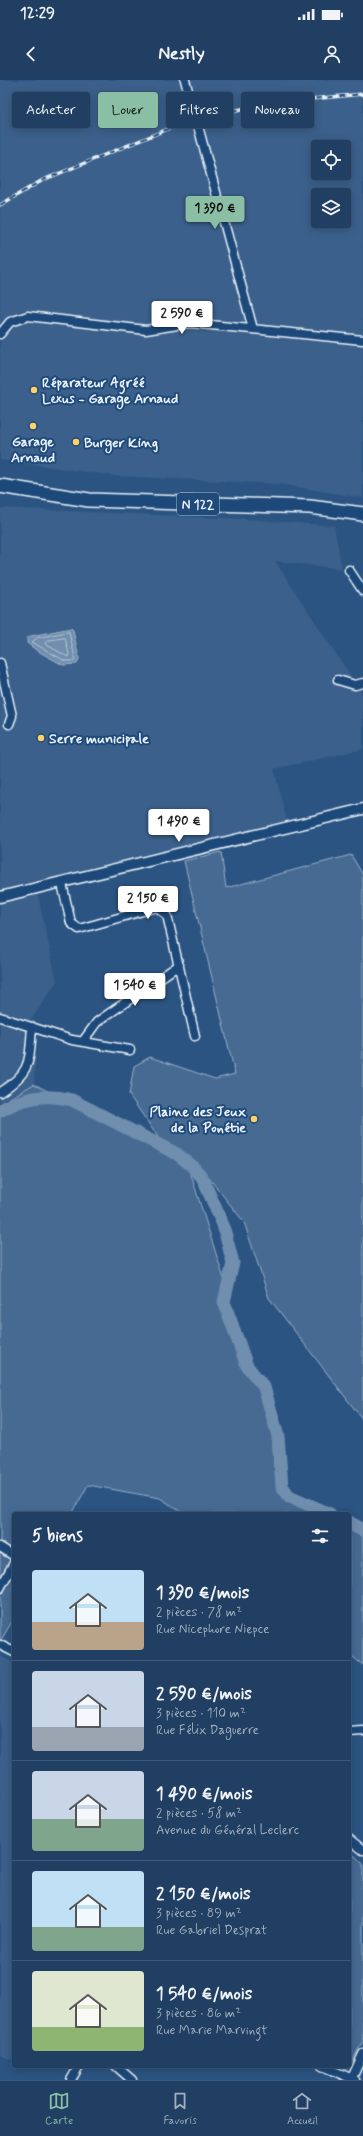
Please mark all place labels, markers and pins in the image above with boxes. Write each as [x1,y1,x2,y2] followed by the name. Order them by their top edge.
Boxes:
[178,196,252,230] pin: 1 390 €
[145,301,219,335] pin: 2 590 €
[42,374,178,410] place label: Réparateur Agréé Lexus - Garage Arnaud
[29,385,39,395] marker: Réparateur Agréé Lexus - Garage Arnaud
[28,421,38,431] marker: Garage Arnaud
[11,433,55,467] place label: Garage Arnaud
[84,434,158,454] place label: Burger King
[71,437,81,447] marker: Burger King
[49,730,149,748] place label: Serre municipale
[36,733,46,743] marker: Serre municipale
[142,809,216,843] pin: 1 490 €
[111,886,185,920] pin: 2 150 €
[98,973,172,1007] pin: 1 540 €
[149,1103,247,1137] place label: Plaine des Jeux de la Ponétie
[249,1114,259,1124] marker: Plaine des Jeux de la Ponétie

